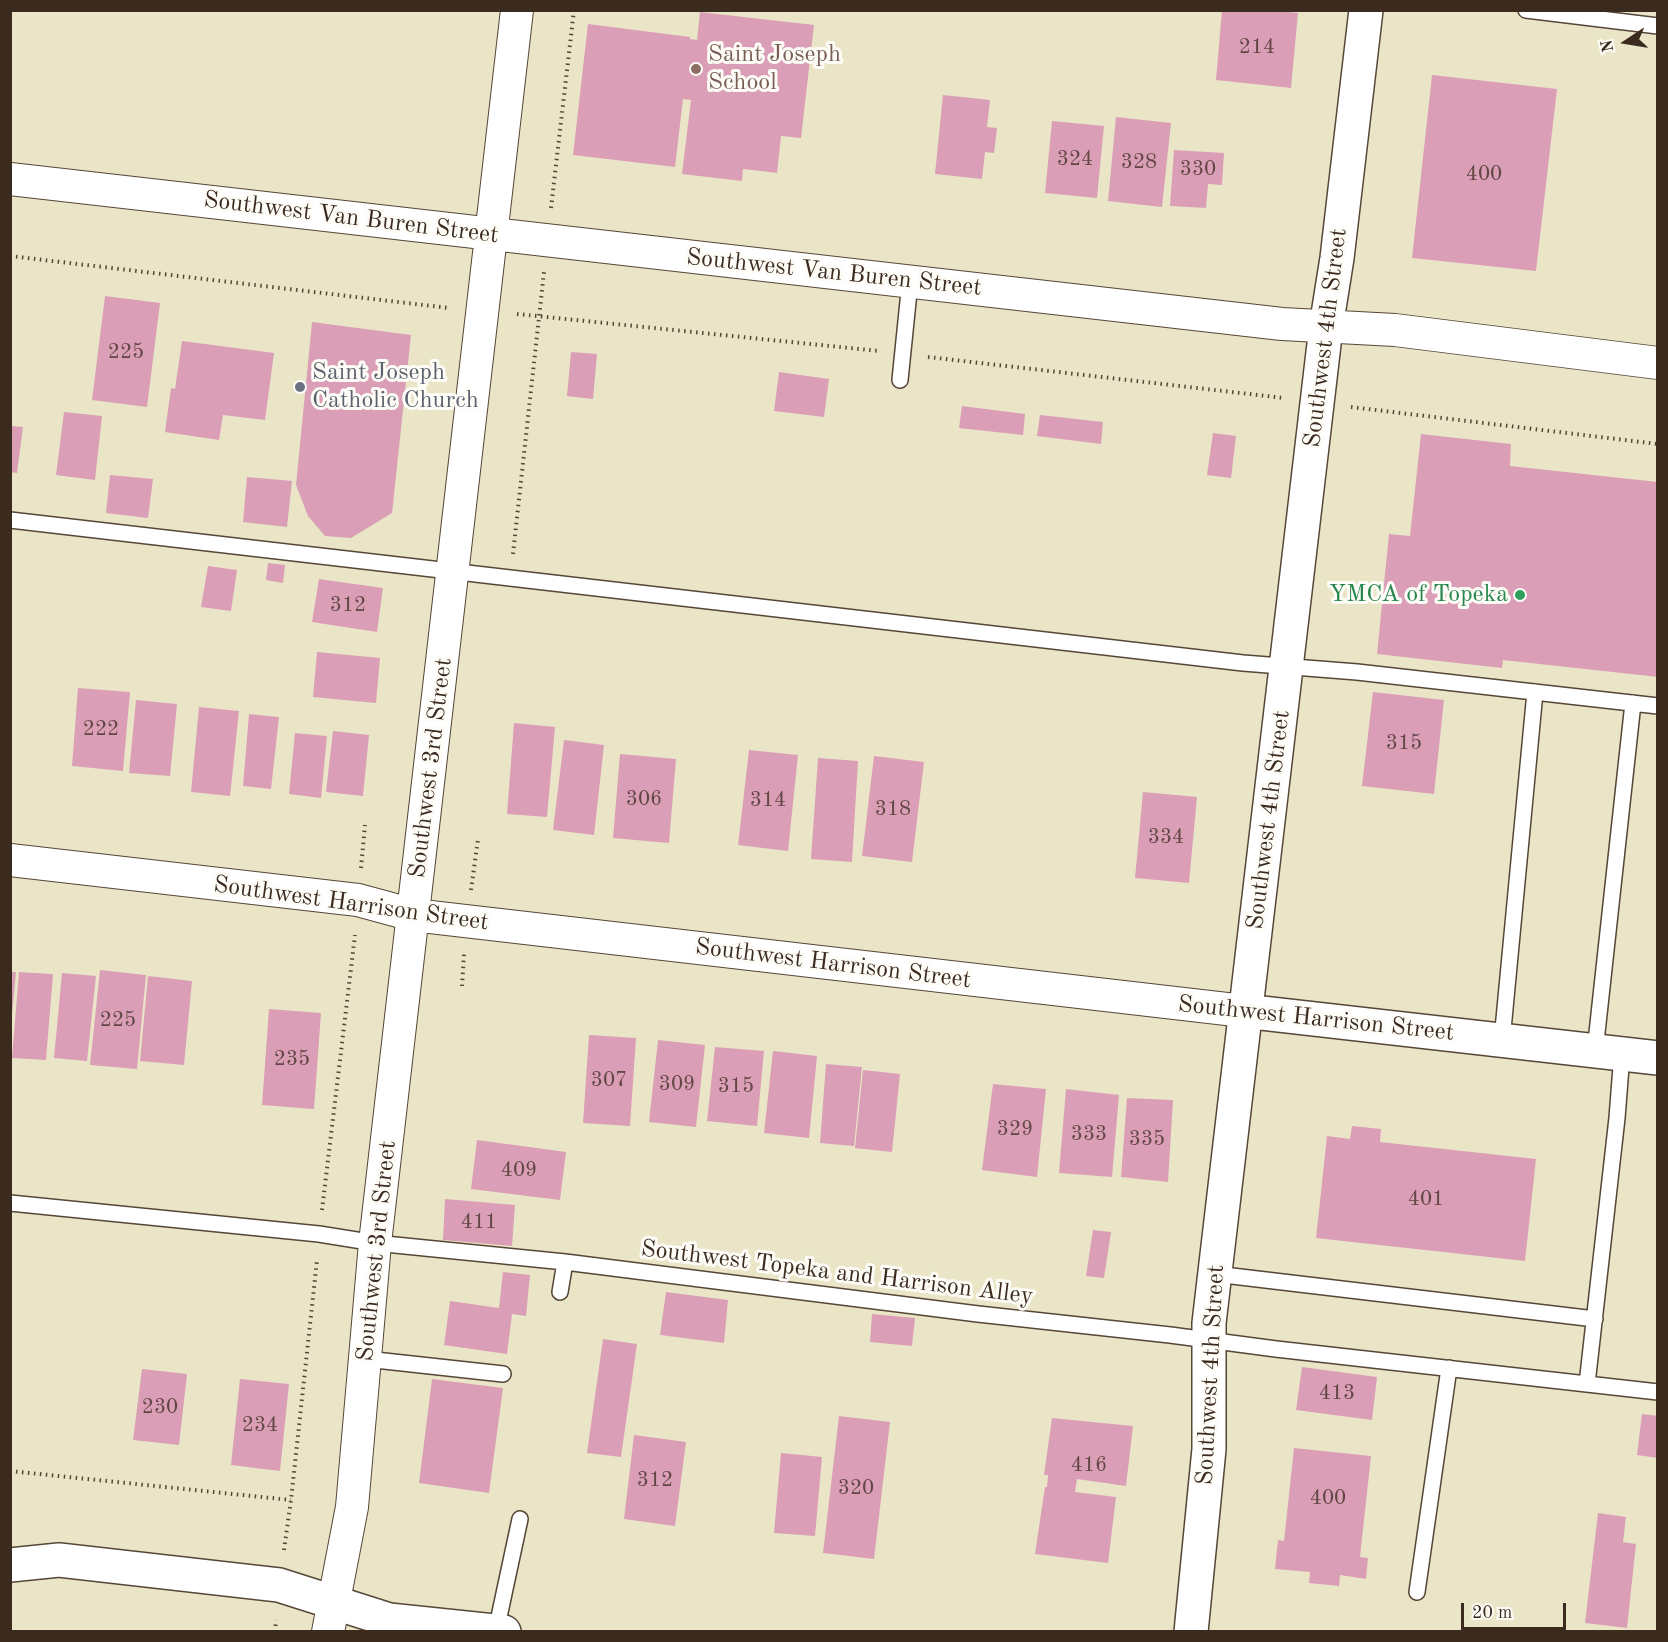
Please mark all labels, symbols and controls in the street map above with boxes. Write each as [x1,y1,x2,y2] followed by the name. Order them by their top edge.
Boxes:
[1596,12,1656,72] north arrow
[1239,34,1275,60] house number: 214
[1599,38,1617,53] text: N
[708,41,841,97] place label: Saint Joseph School
[689,62,703,76] marker: Saint Joseph School
[1057,146,1093,172] house number: 324
[1121,149,1157,175] house number: 328
[1180,156,1216,182] house number: 330
[1466,161,1502,187] house number: 400
[202,186,500,250] street label: Southwest Van Buren Street
[1298,227,1354,449] street label: Southwest 4th Street
[685,243,983,303] street label: Southwest Van Buren Street
[108,339,144,365] house number: 225
[312,359,479,415] place label: Saint Joseph Catholic Church
[293,380,307,394] marker: Saint Joseph Catholic Church
[1329,581,1508,609] place label: YMCA of Topeka
[1513,588,1527,602] marker: YMCA of Topeka
[330,592,366,618] house number: 312
[403,656,459,880] street label: Southwest 3rd Street
[1241,709,1297,931] street label: Southwest 4th Street
[83,716,119,742] house number: 222
[1386,730,1422,756] house number: 315
[626,786,662,812] house number: 306
[750,787,786,813] house number: 314
[875,796,911,822] house number: 318
[1148,824,1184,850] house number: 334
[212,870,490,938] street label: Southwest Harrison Street
[693,933,973,995] street label: Southwest Harrison Street
[1176,990,1456,1048] street label: Southwest Harrison Street
[100,1007,136,1033] house number: 225
[274,1046,310,1072] house number: 235
[591,1067,627,1093] house number: 307
[659,1071,695,1097] house number: 309
[718,1073,754,1099] house number: 315
[997,1116,1033,1142] house number: 329
[1071,1121,1107,1147] house number: 333
[1129,1126,1165,1152] house number: 335
[351,1139,403,1363] street label: Southwest 3rd Street
[501,1157,537,1183] house number: 409
[1408,1186,1444,1212] house number: 401
[461,1209,497,1235] house number: 411
[639,1235,1035,1311] street label: Southwest Topeka and Harrison Alley
[1191,1264,1231,1486] street label: Southwest 4th Street
[1319,1380,1355,1406] house number: 413
[142,1394,178,1420] house number: 230
[242,1412,278,1438] house number: 234
[1071,1452,1107,1478] house number: 416
[637,1467,673,1493] house number: 312
[838,1475,874,1501] house number: 320
[1310,1485,1346,1511] house number: 400
[1464,1591,1569,1629] scale bar
[1472,1604,1512,1622] text: 20 m

